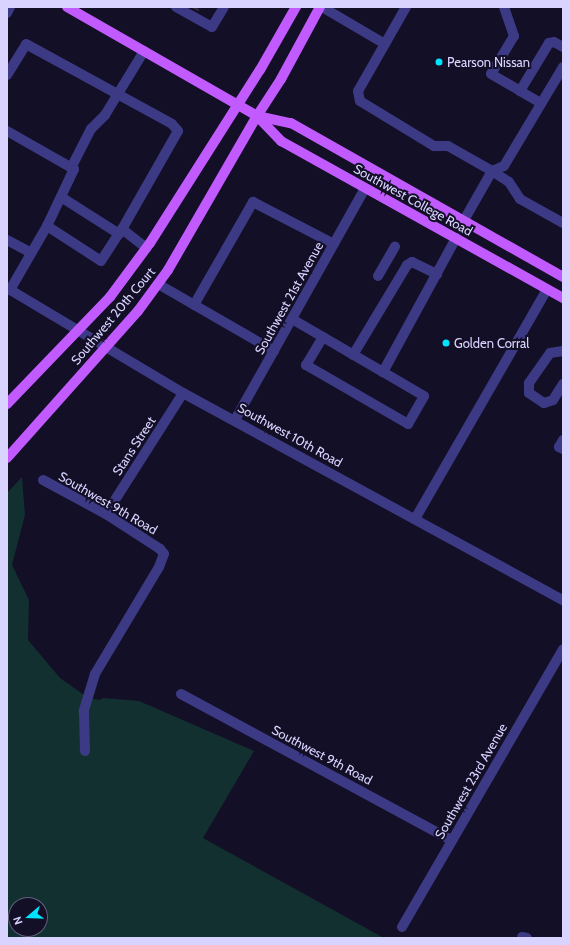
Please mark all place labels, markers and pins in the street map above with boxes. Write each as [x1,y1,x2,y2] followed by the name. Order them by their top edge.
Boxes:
[447,54,530,70] place label: Pearson Nissan
[434,57,444,67] marker: Pearson Nissan
[454,335,529,351] place label: Golden Corral
[441,338,451,348] marker: Golden Corral

